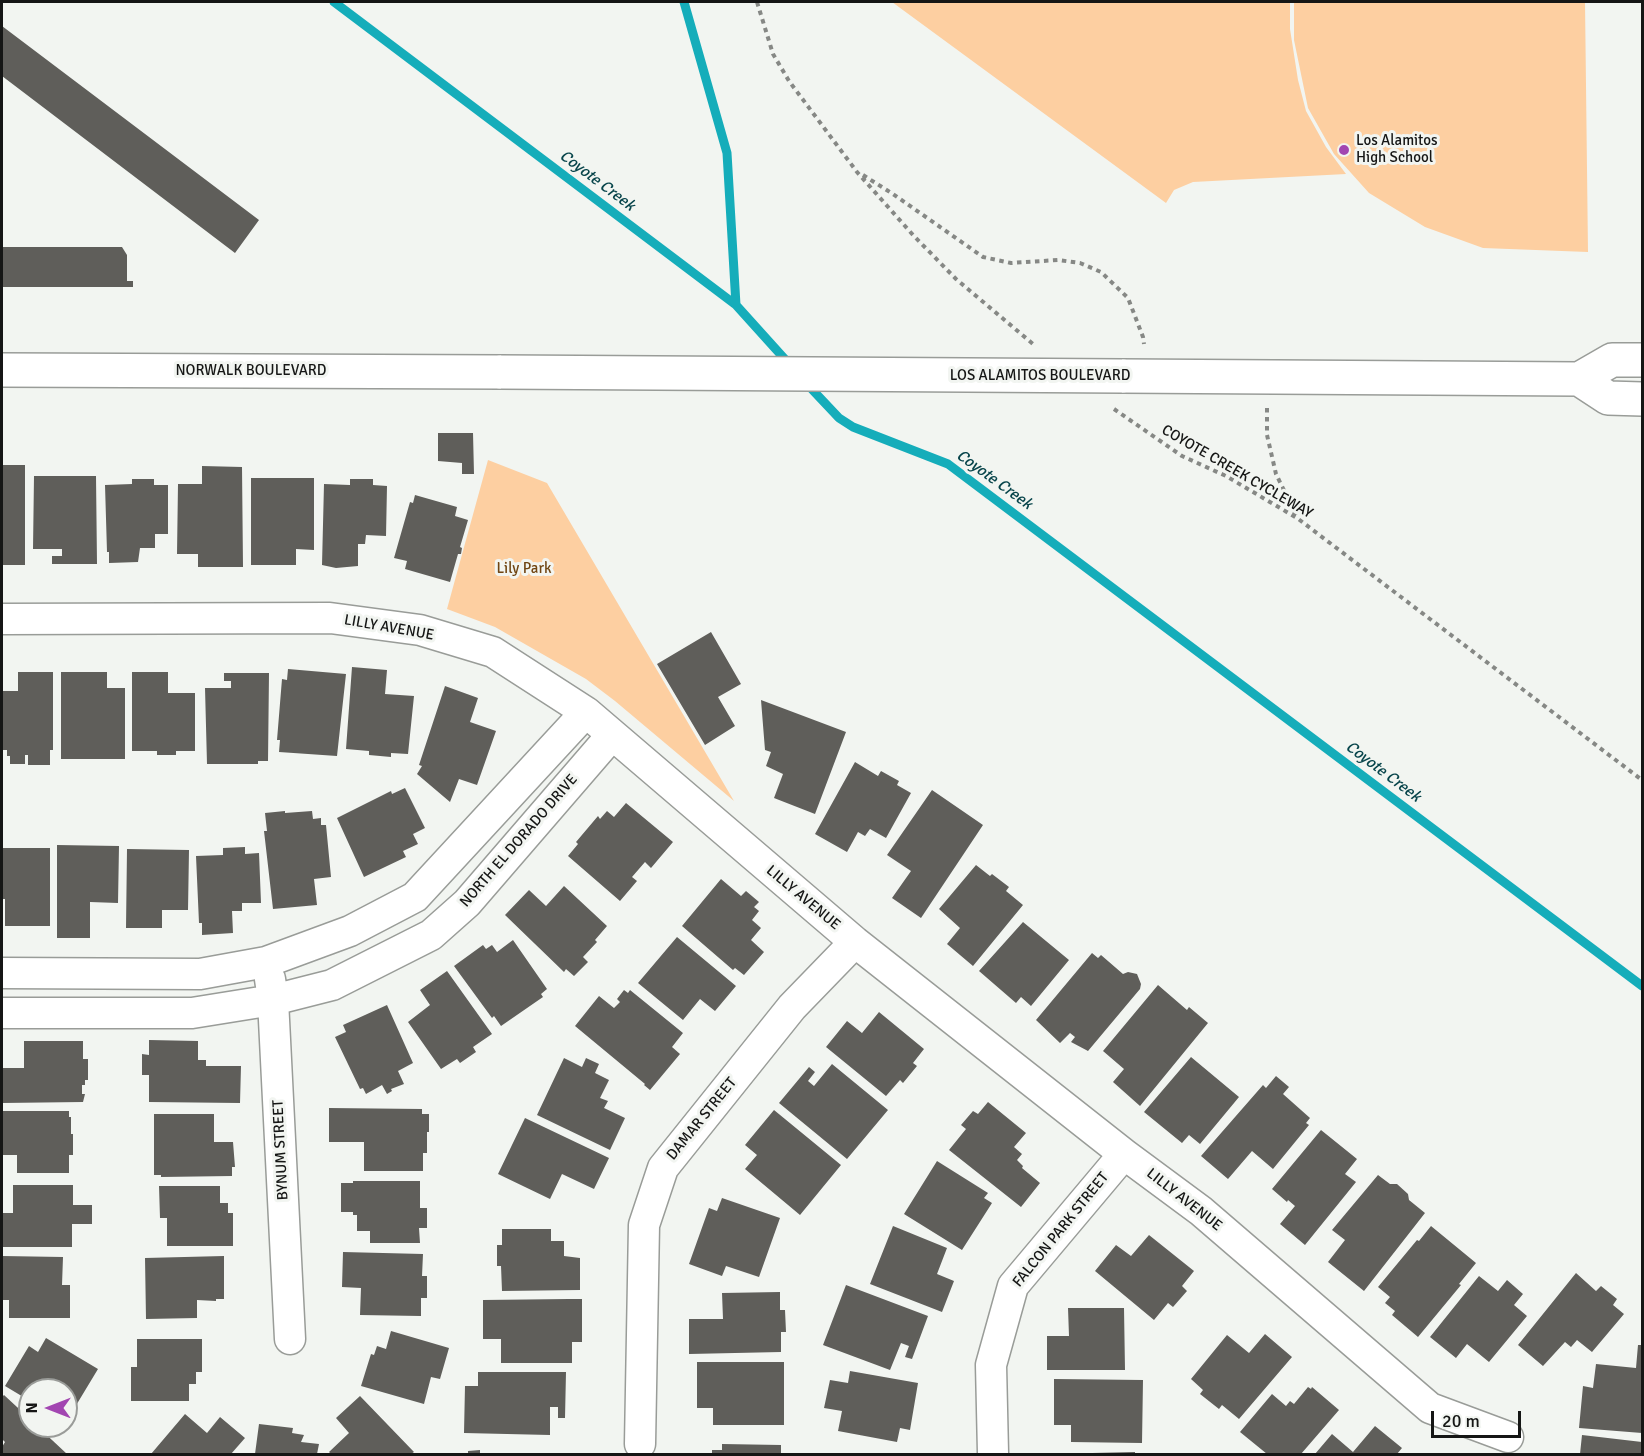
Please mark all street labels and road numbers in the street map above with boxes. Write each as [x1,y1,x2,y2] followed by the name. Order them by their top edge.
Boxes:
[175,362,327,380] street label: NORWALK BOULEVARD
[950,367,1130,385] street label: LOS ALAMITOS BOULEVARD
[1158,421,1316,523] street label: COYOTE CREEK CYCLEWAY
[343,611,435,645] street label: LILLY AVENUE
[456,771,582,911] street label: NORTH EL DORADO DRIVE
[762,862,844,934] street label: LILLY AVENUE
[663,1074,741,1164] street label: DAMAR STREET
[269,1099,293,1201] street label: BYNUM STREET
[1143,1165,1225,1235] street label: LILLY AVENUE
[1009,1169,1113,1291] street label: FALCON PARK STREET

